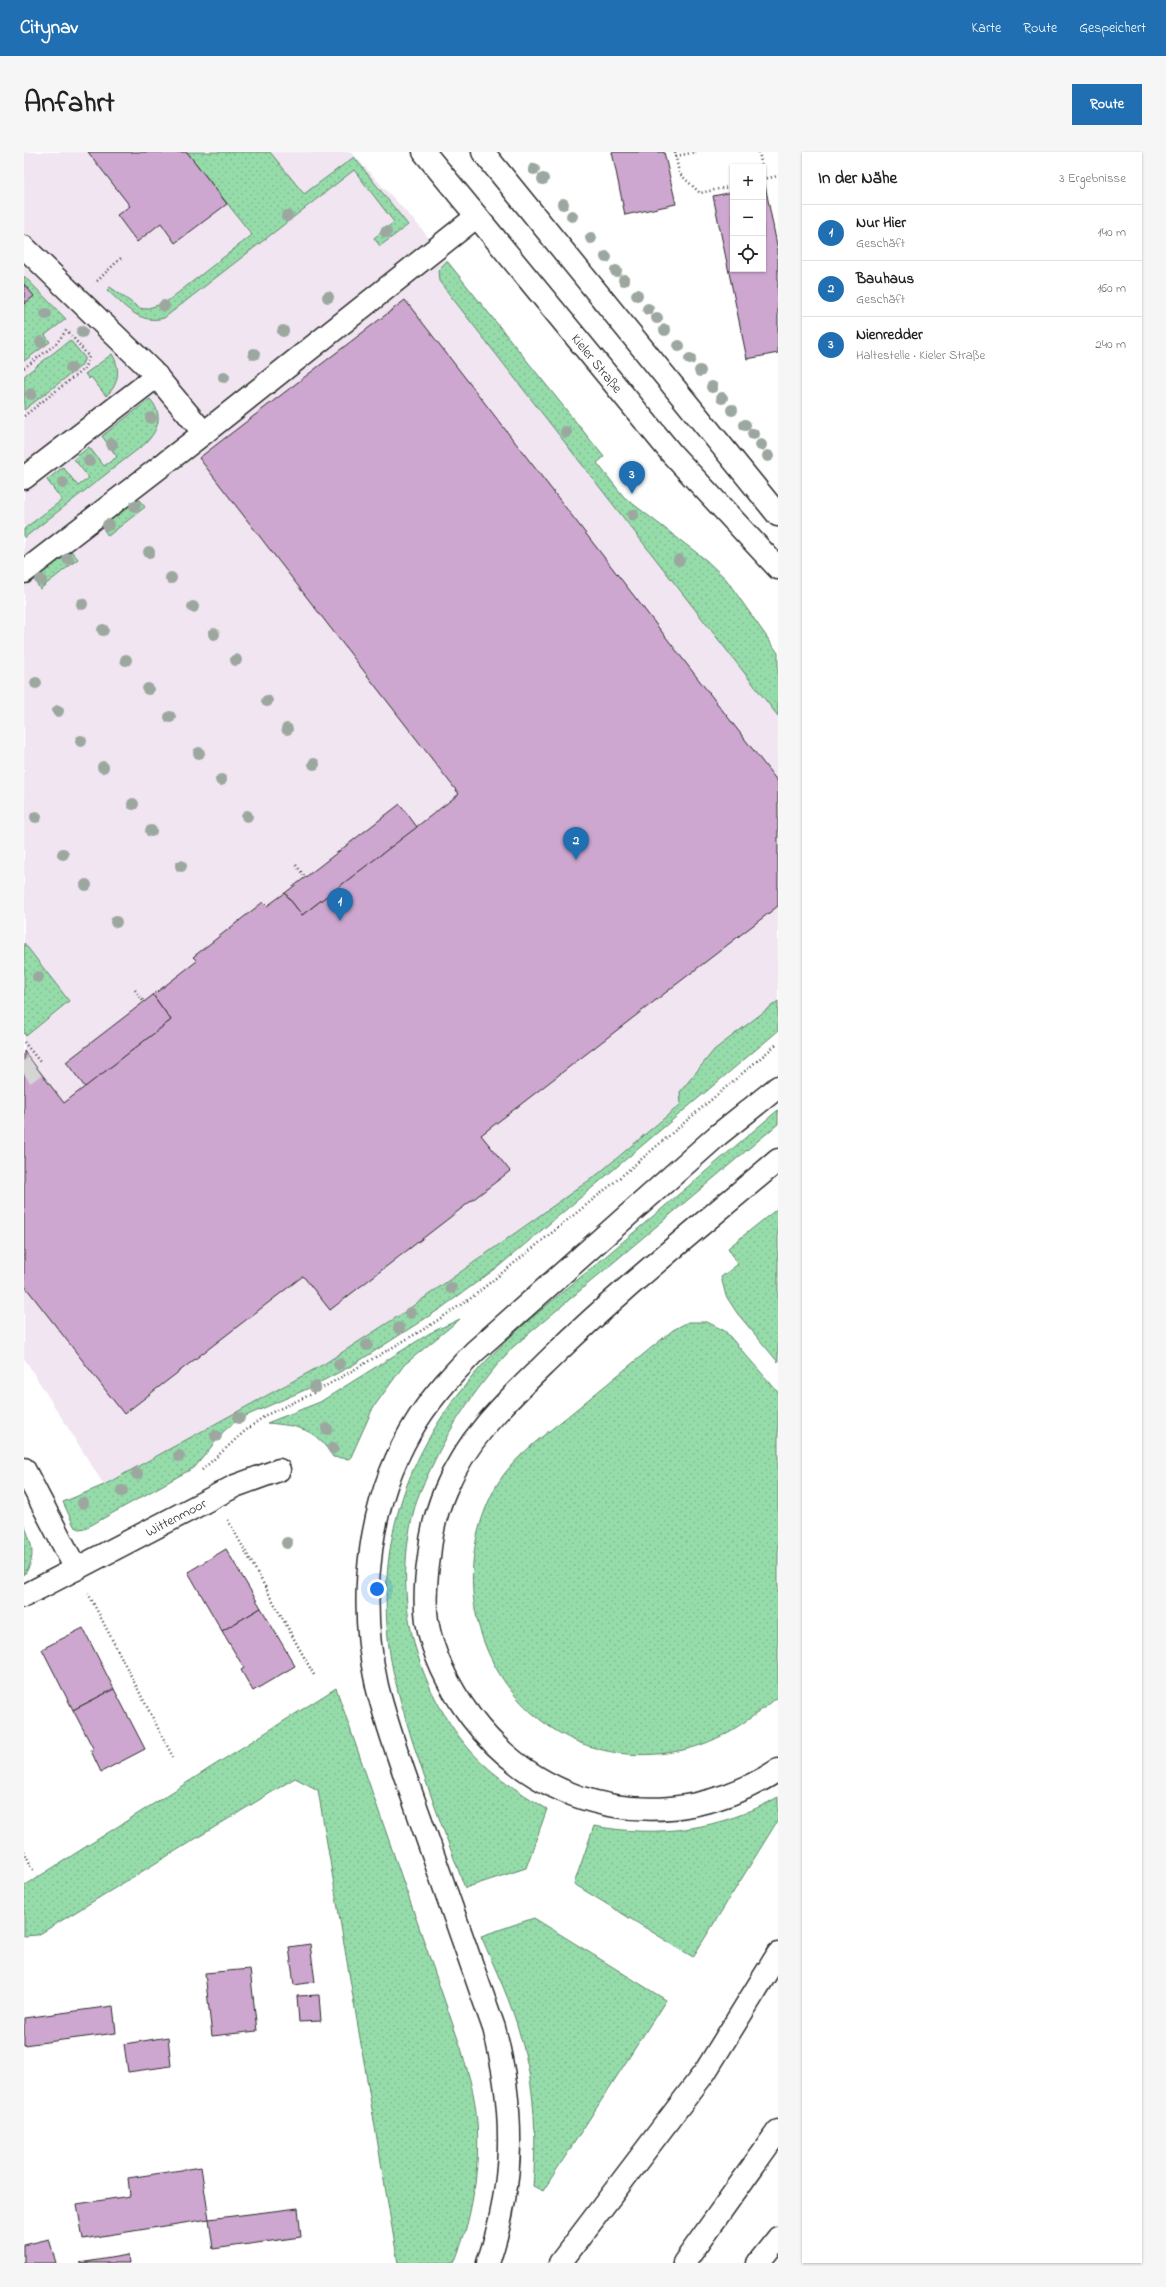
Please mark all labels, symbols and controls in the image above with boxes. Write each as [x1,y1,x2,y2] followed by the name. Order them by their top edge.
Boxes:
[20,15,78,42] text: Citynav
[972,18,1001,39] text: Karte
[1023,18,1057,39] text: Route
[1079,18,1146,39] text: Gespeichert
[24,84,115,125] text: Anfahrt
[1072,84,1142,125] button: Route
[730,164,766,272] map controls
[730,164,766,200] button: +
[818,166,897,191] text: In der Nähe
[1059,169,1126,188] text: 3 Ergebnisse
[730,200,766,236] button: −
[856,212,906,234] text: Nur Hier
[829,223,833,242] text: 1
[1098,223,1126,242] text: 140 m
[856,234,905,253] text: Geschäft
[730,236,766,272] button: locate
[856,268,914,290] text: Bauhaus
[828,279,834,298] text: 2
[1097,279,1126,298] text: 160 m
[856,290,905,309] text: Geschäft
[856,324,923,346] text: Nienredder
[565,330,627,399] street label: Kieler Straße
[828,335,834,354] text: 3
[1095,335,1126,354] text: 240 m
[856,346,985,365] text: Haltestelle · Kieler Straße
[619,461,645,494] pin: 3
[563,827,589,860] pin: 2
[327,888,353,921] pin: 1
[142,1493,211,1543] street label: Wittenmoor
[367,1579,387,1599] your location

